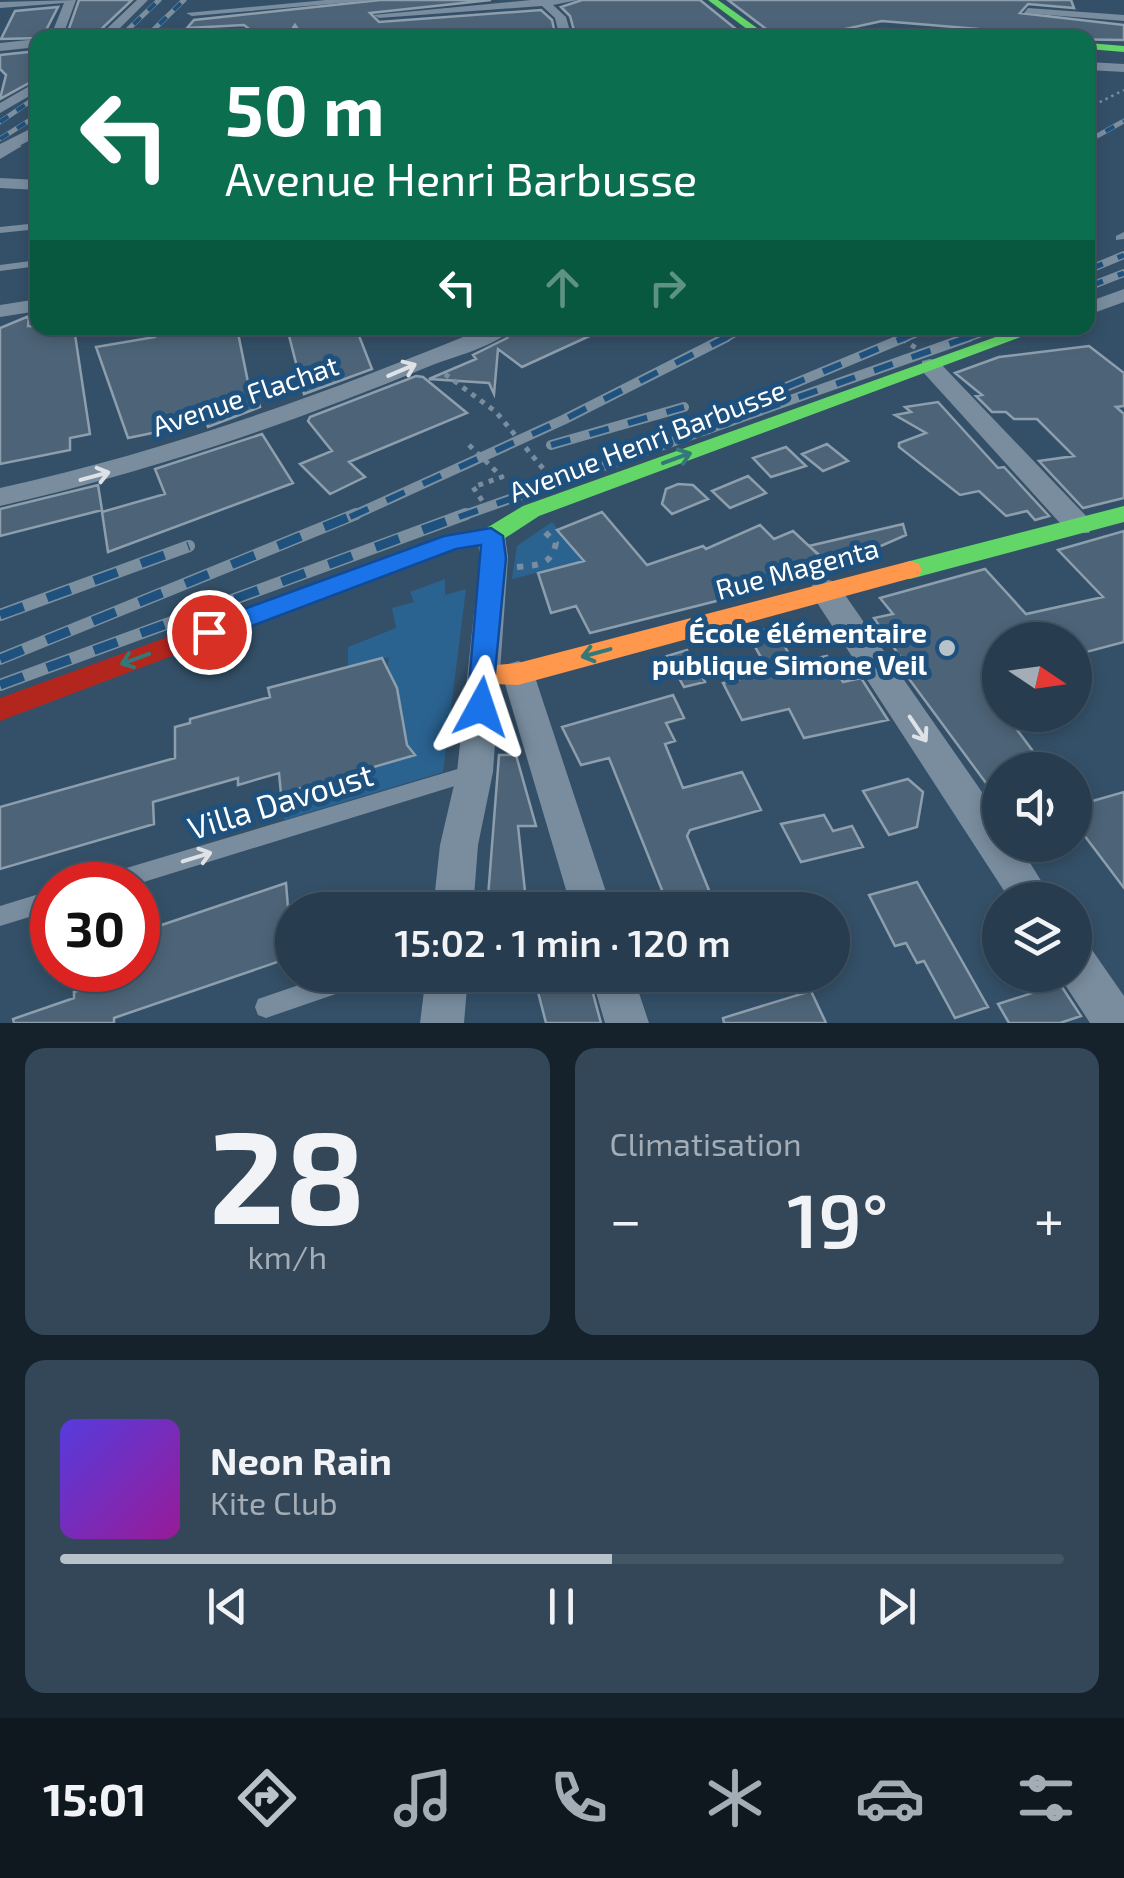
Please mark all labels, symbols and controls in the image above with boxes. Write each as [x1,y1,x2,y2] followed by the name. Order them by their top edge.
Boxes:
[225,66,385,150] text: 50 m
[60,70,190,200] icon: left
[225,151,697,205] text: Avenue Henri Barbusse
[430,260,485,315] icon: left
[535,260,590,315] icon: ahead
[640,260,695,315] icon: right
[147,347,343,443] street label: Avenue Flachat
[386,360,417,378] one-way arrow
[504,371,790,509] street label: Avenue Henri Barbusse
[661,448,692,466] one-way arrow
[79,465,110,484] one-way arrow
[712,530,882,606] street label: Rue Magenta
[167,590,252,675] pin
[182,605,237,660] icon: arrive
[652,615,928,681] place label: École élémentaire publique Simone Veil
[982,622,1092,732] north arrow
[982,622,1092,992] map controls
[936,637,958,659] marker: École élémentaire publique Simone Veil
[581,645,612,663] one-way arrow
[121,651,152,669] one-way arrow
[429,655,533,759] position arrow
[908,715,929,743] one-way arrow
[982,752,1092,862] button: sound
[183,754,377,846] street label: Villa Davoust
[180,847,212,865] one-way arrow
[30,862,160,992] speed limit sign: 30
[982,882,1092,992] button: layers
[394,919,731,965] text: 15:02 · 1 min · 120 m
[209,1094,366,1250] text: 28
[610,1124,802,1162] text: Climatisation
[787,1173,888,1263] text: 19°
[610,1185,642,1251] text: −
[1034,1185,1064,1251] text: +
[248,1237,327,1275] text: km/h
[210,1437,392,1483] text: Neon Rain
[210,1483,338,1521] text: Kite Club
[200,1579,255,1634] icon: previous
[534,1579,589,1634] icon: pause
[869,1579,924,1634] icon: next
[232,1763,302,1833] icon: directions
[388,1763,458,1833] icon: music
[544,1763,614,1833] icon: phone
[700,1763,770,1833] icon: climate
[855,1763,925,1833] icon: car
[1011,1763,1081,1833] icon: filters
[43,1771,147,1825] text: 15:01

